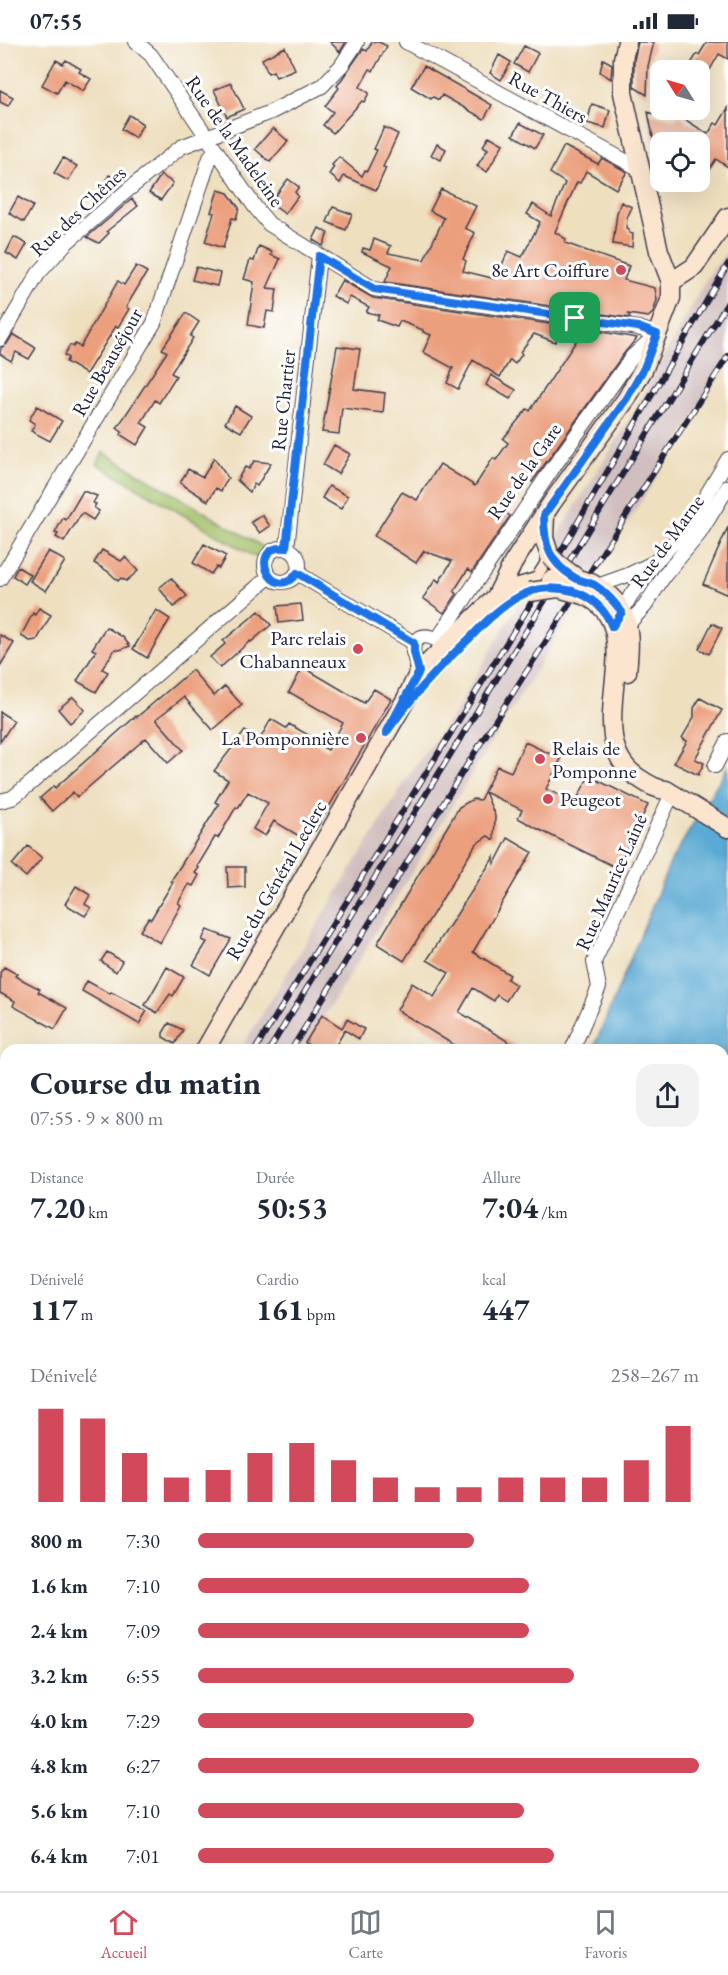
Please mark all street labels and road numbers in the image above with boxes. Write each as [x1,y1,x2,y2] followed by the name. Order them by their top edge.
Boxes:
[504,65,592,129] street label: Rue Thiers
[180,70,290,212] street label: Rue de la Madeleine
[24,160,132,262] street label: Rue des Chênes
[66,303,149,421] street label: Rue Beauséjour
[265,348,301,452] street label: Rue Chartier
[481,417,567,524] street label: Rue de la Gare
[624,489,710,593] street label: Rue de Marne
[220,795,332,965] street label: Rue du Général Leclerc
[569,809,653,954] street label: Rue Maurice Lainé

